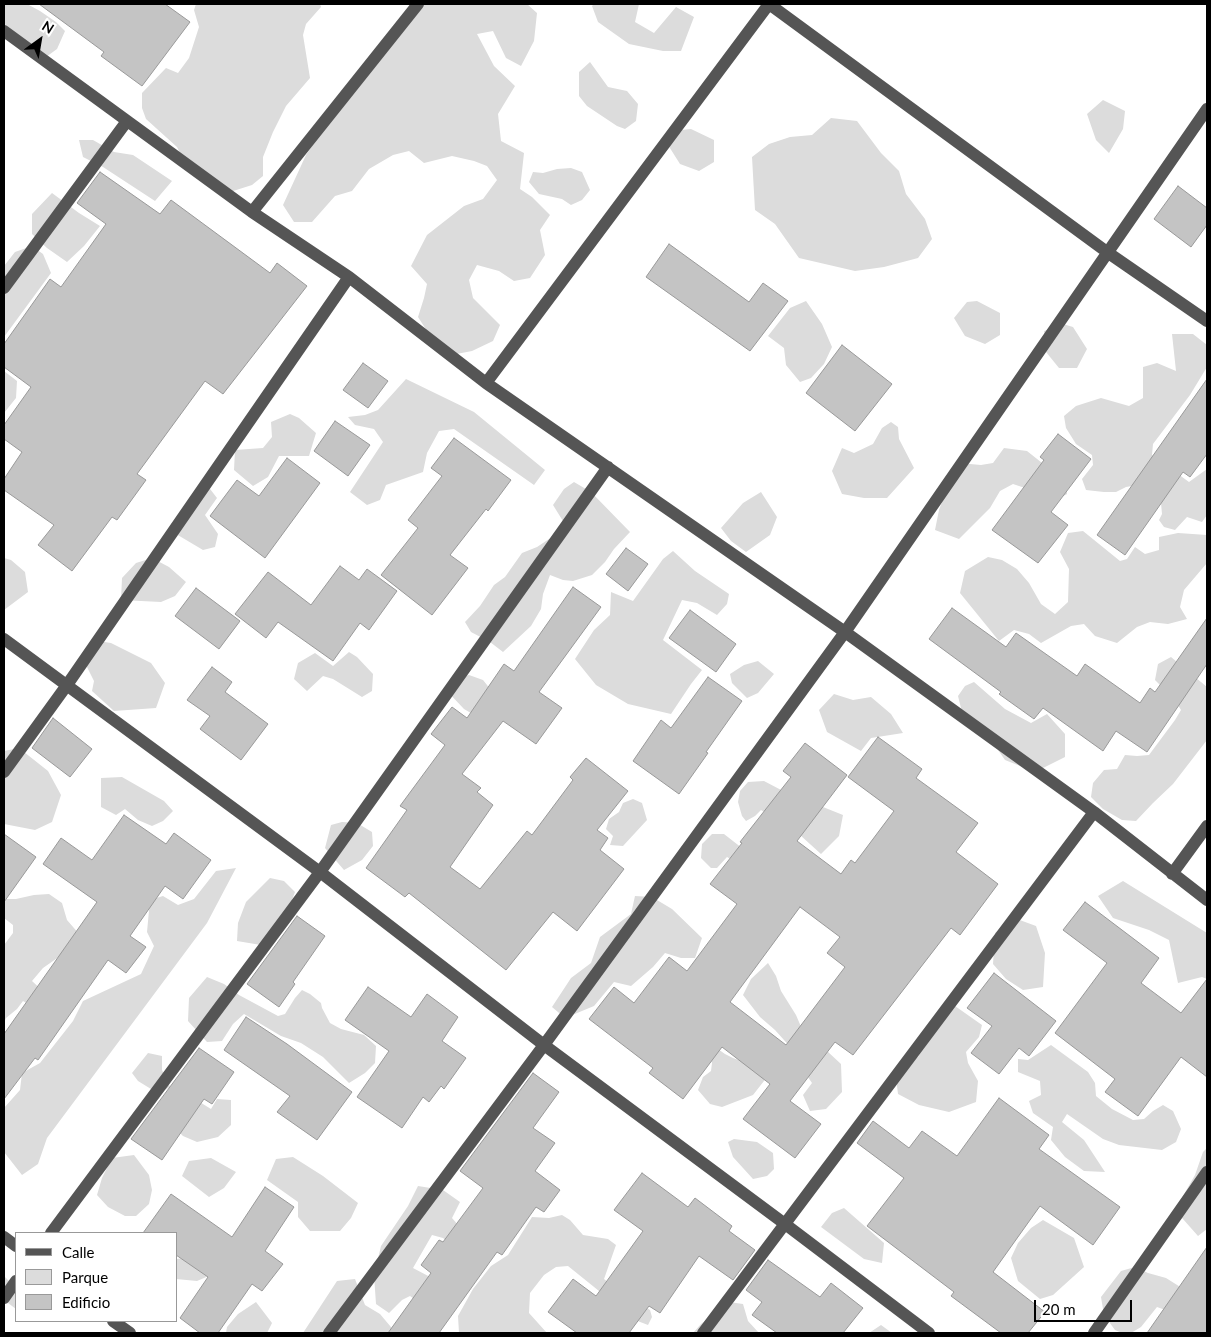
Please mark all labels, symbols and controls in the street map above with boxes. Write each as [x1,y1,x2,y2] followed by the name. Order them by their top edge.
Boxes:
[15,15,65,65] north arrow
[39,17,57,37] text: N
[15,1232,178,1322] legend
[62,1243,94,1261] text: Calle
[62,1268,108,1286] text: Parque
[1036,1290,1134,1322] scale bar
[62,1293,110,1311] text: Edificio
[1042,1300,1076,1318] text: 20 m

